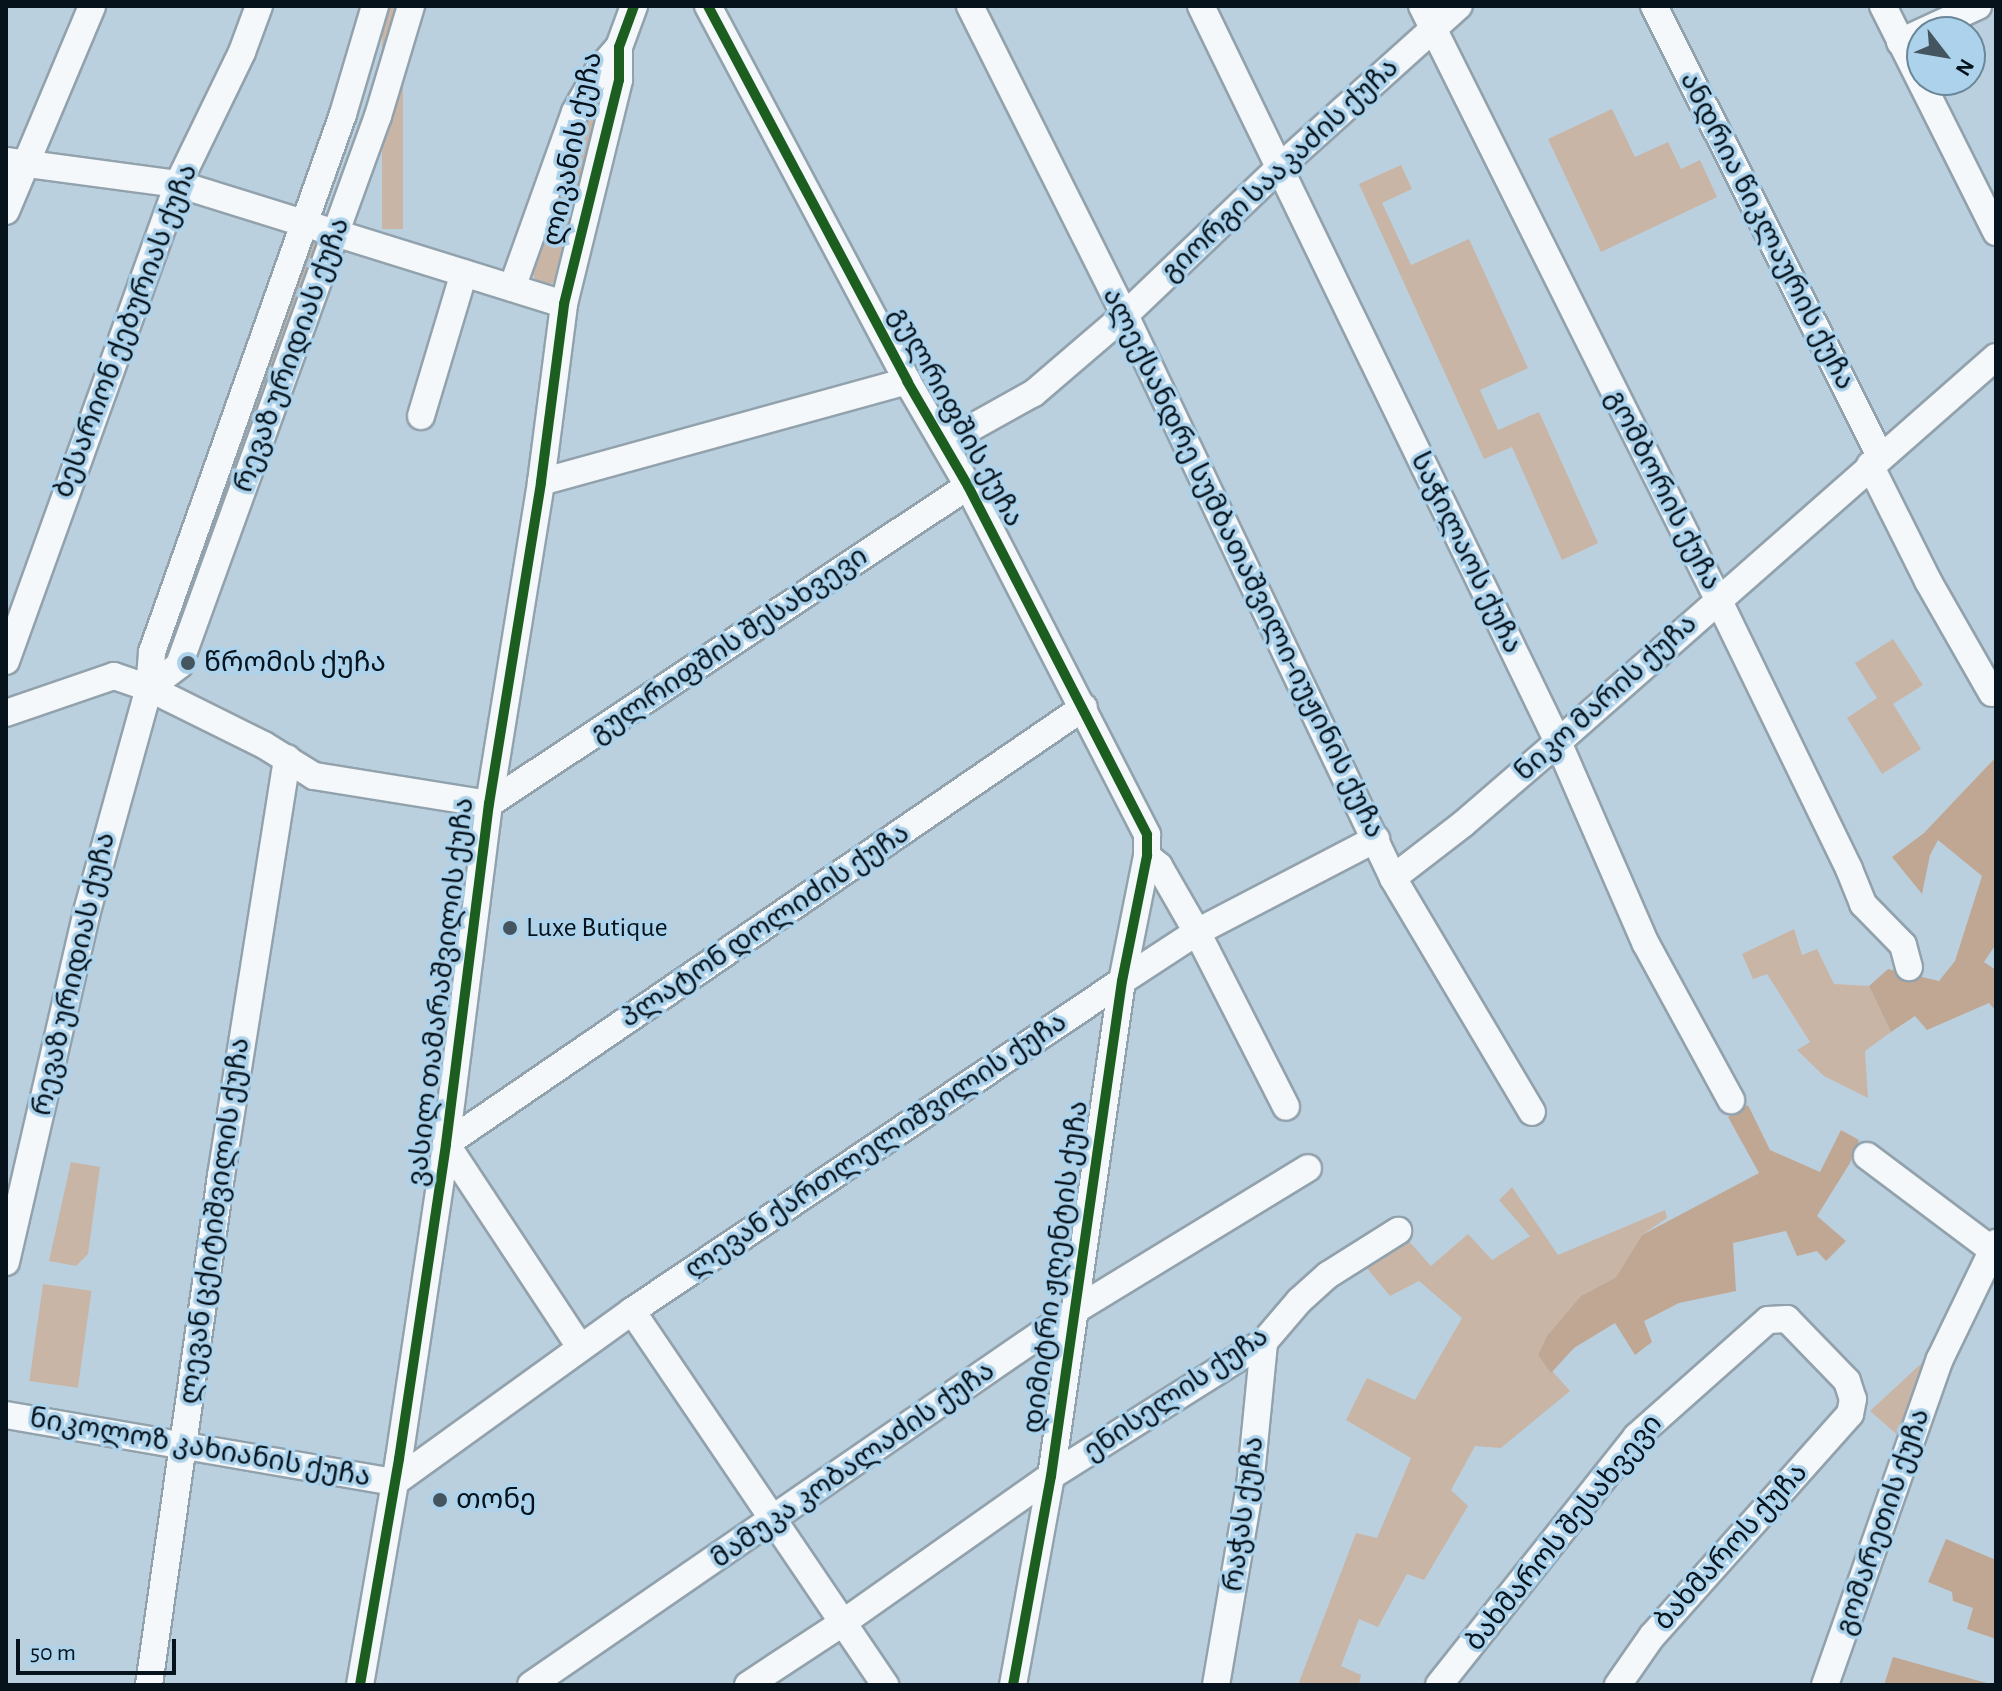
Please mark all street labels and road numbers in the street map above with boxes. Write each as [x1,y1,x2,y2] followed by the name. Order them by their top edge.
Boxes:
[536,49,610,249] street label: ლიკანის ქუჩა
[1154,51,1406,289] street label: გიორგი სააკაძის ქუჩა
[1672,67,1862,395] street label: ანდრია წიკლაურის ქუჩა
[47,159,205,503] street label: ბესარიონ ქებურიას ქუჩა
[227,213,357,497] street label: რევაზ ურიდიას ქუჩა
[1095,282,1391,844] street label: ალექსანდრე სუმბათაშვილი-იუჟინის ქუჩა
[882,301,1030,533] street label: გულრიფშის ქუჩა
[1598,384,1728,596] street label: გომბორის ქუჩა
[1403,447,1529,659] street label: საჭილაოს ქუჩა
[584,539,874,751] street label: გულრიფშის შესახვევი
[1508,607,1704,789] street label: ნიკო მარის ქუჩა
[400,796,482,1188] street label: ვასილ თამარაშვილის ქუჩა
[614,817,916,1035] street label: პლატონ დოლიძის ქუჩა
[25,829,123,1119] street label: რევაზ ურიდიას ქუჩა
[679,1005,1073,1287] street label: ლევან ქართლელიშვილის ქუჩა
[173,1035,257,1407] street label: ლევან ცქიტიშვილის ქუჩა
[1016,1098,1096,1436] street label: დიმიტრი ჟღენტის ქუჩა
[1077,1320,1275,1468] street label: ენისელის ქუჩა
[705,1354,1001,1576] street label: მამუკა კობალაძის ქუჩა
[27,1401,373,1495] street label: ნიკოლოზ კახიანის ქუჩა
[1828,1404,1938,1640] street label: გომარეთის ქუჩა
[1458,1408,1670,1658] street label: ბახმაროს შესახვევი
[1217,1434,1271,1594] street label: რაჭას ქუჩა
[1647,1456,1815,1638] street label: ბახმაროს ქუჩა

